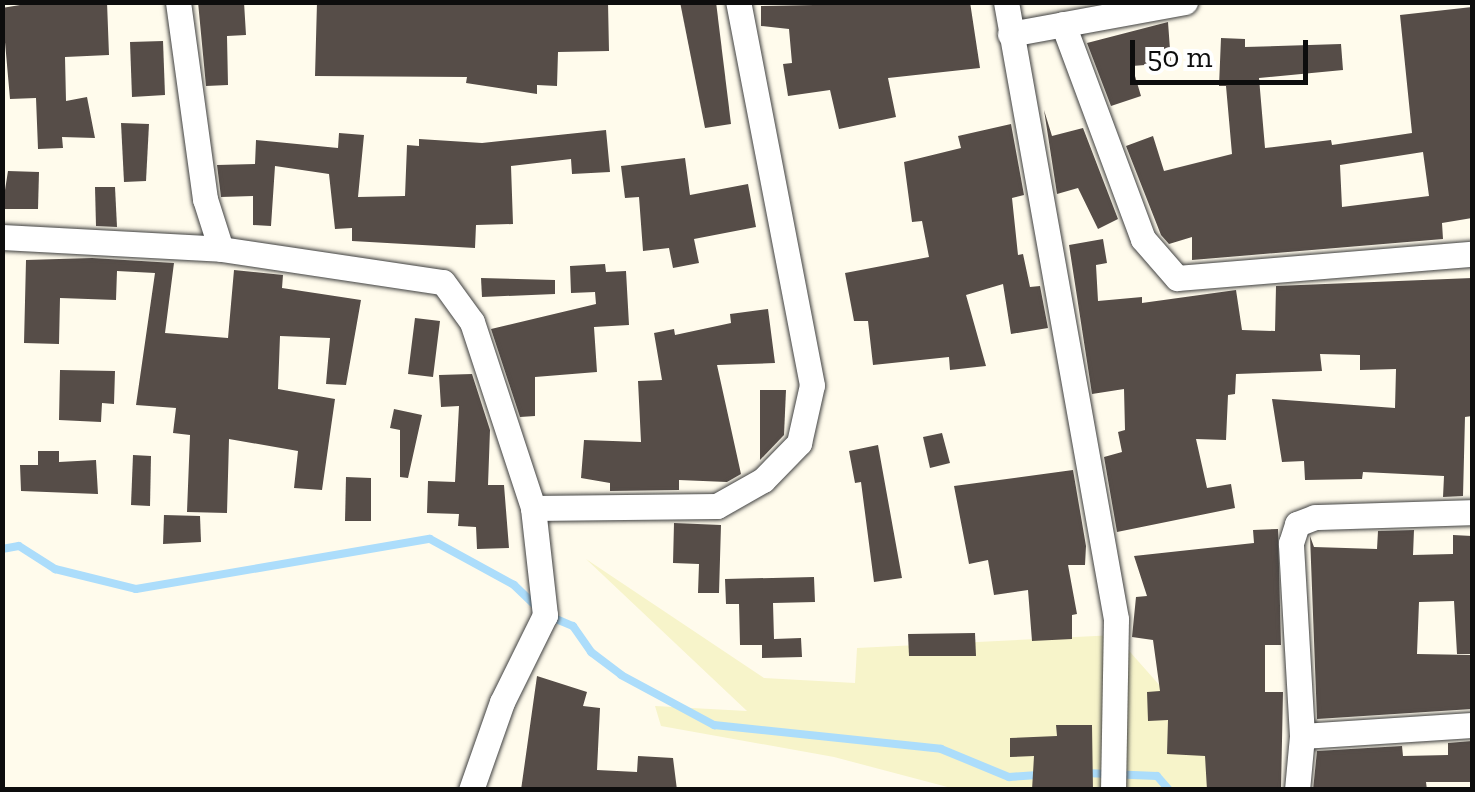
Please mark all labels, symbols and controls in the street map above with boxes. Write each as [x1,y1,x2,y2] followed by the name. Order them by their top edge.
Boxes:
[1135,20,1312,82] scale bar
[1147,39,1212,75] text: 50 m

